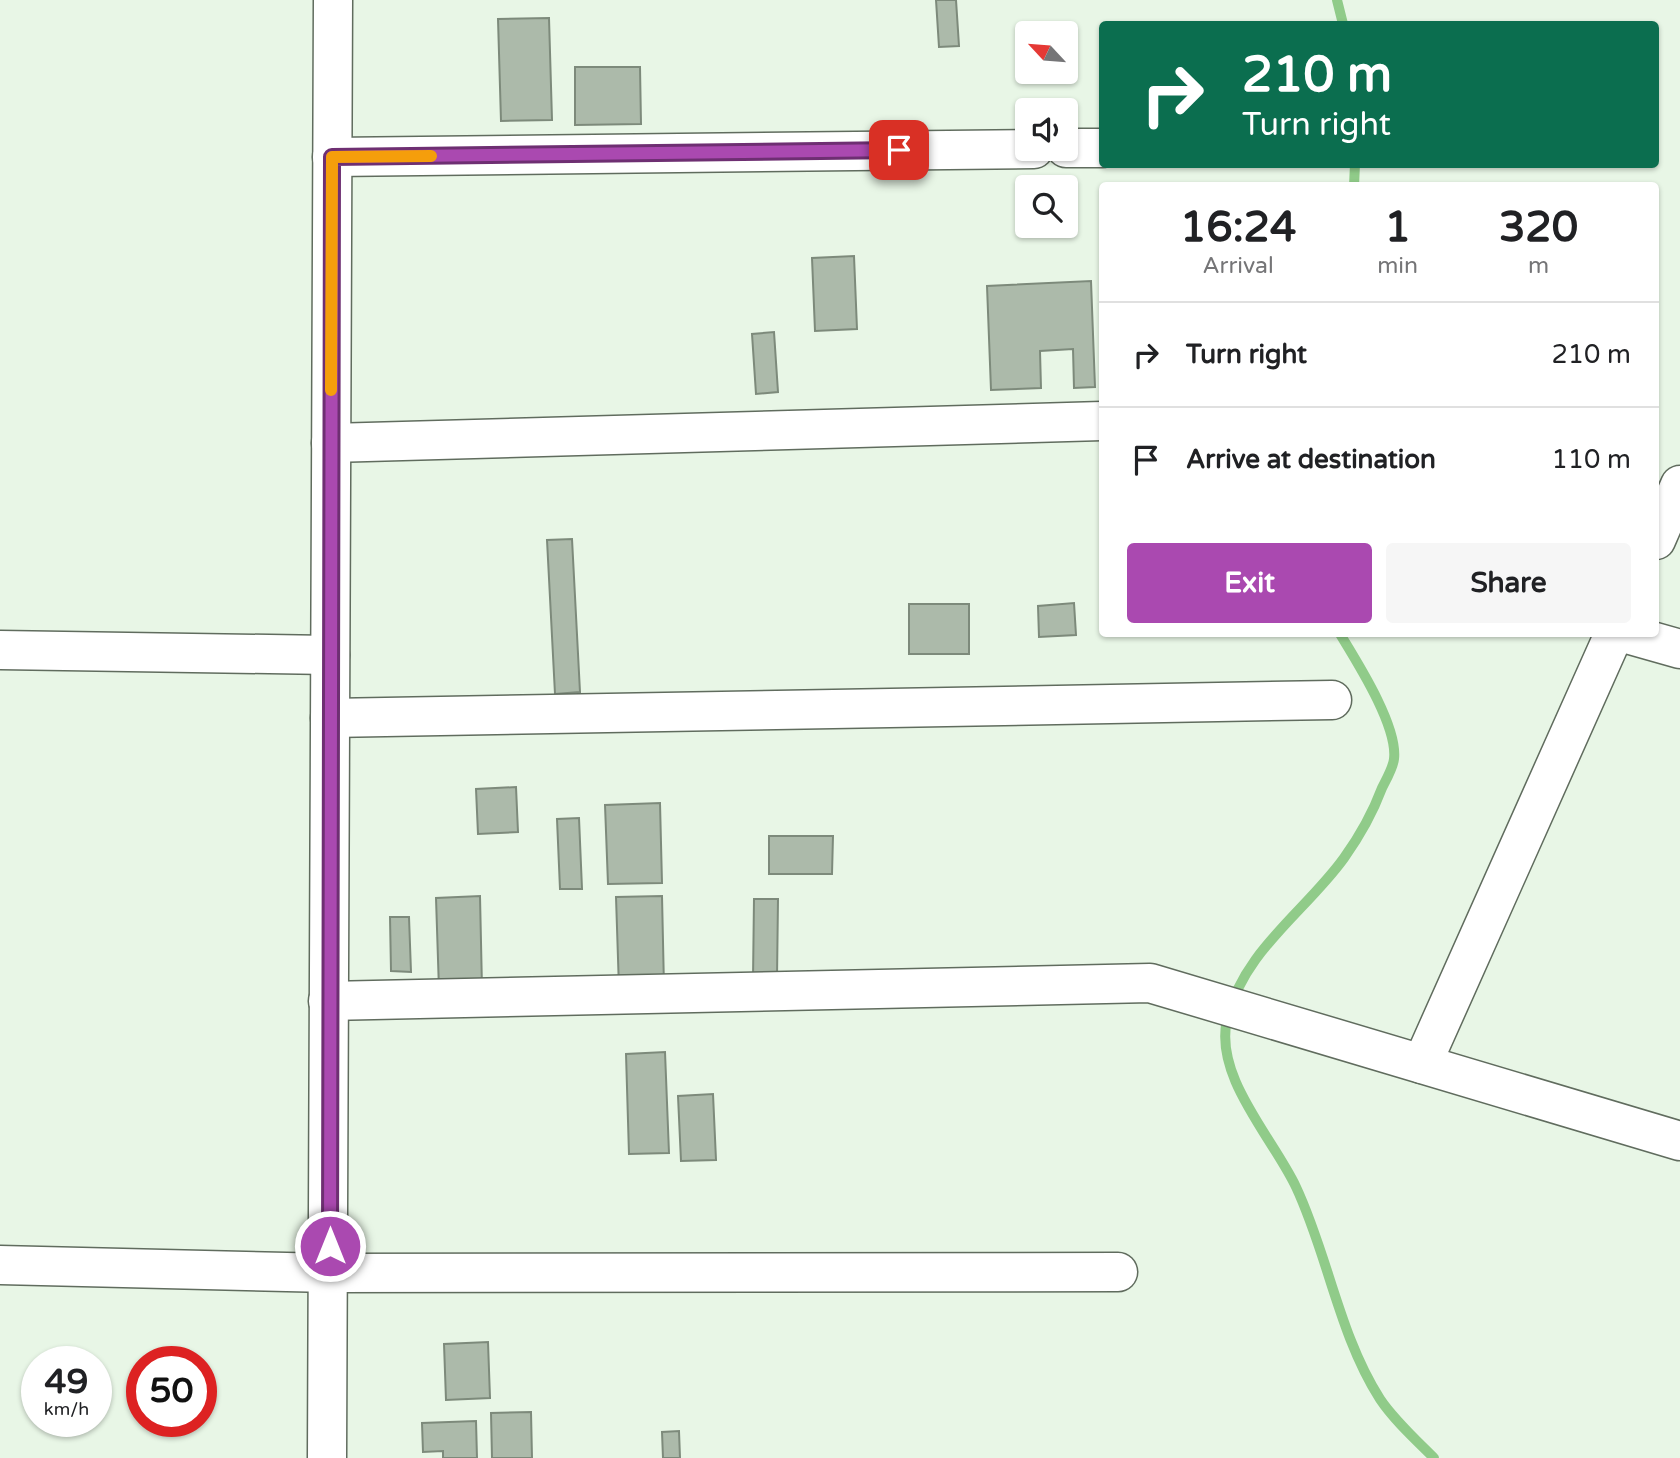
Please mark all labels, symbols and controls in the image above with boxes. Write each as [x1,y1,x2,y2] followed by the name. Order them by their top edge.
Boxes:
[1015,21,1078,84] north arrow
[1015,21,1078,238] map controls
[1242,46,1392,105] text: 210 m
[1127,49,1218,140] icon: right
[1015,98,1078,161] button: sound
[1242,106,1391,144] text: Turn right
[869,120,929,180] pin
[880,131,918,169] icon: arrive
[1015,175,1078,238] button: search
[1180,202,1296,253] text: 16:24
[1384,202,1411,253] text: 1
[1499,202,1578,253] text: 320
[1203,252,1274,280] text: Arrival
[1377,252,1418,280] text: min
[1528,252,1549,280] text: m
[1127,336,1165,374] icon: right
[1186,339,1307,370] text: Turn right
[1551,339,1631,370] text: 210 m
[1127,441,1165,479] icon: arrive
[1186,444,1436,475] text: Arrive at destination
[1551,444,1631,475] text: 110 m
[1127,543,1372,623] button: Exit
[1386,543,1631,623] button: Share
[293,1209,367,1283] position arrow
[126,1346,217,1437] speed limit sign: 50
[45,1361,88,1403] text: 49
[44,1398,89,1420] text: km/h

